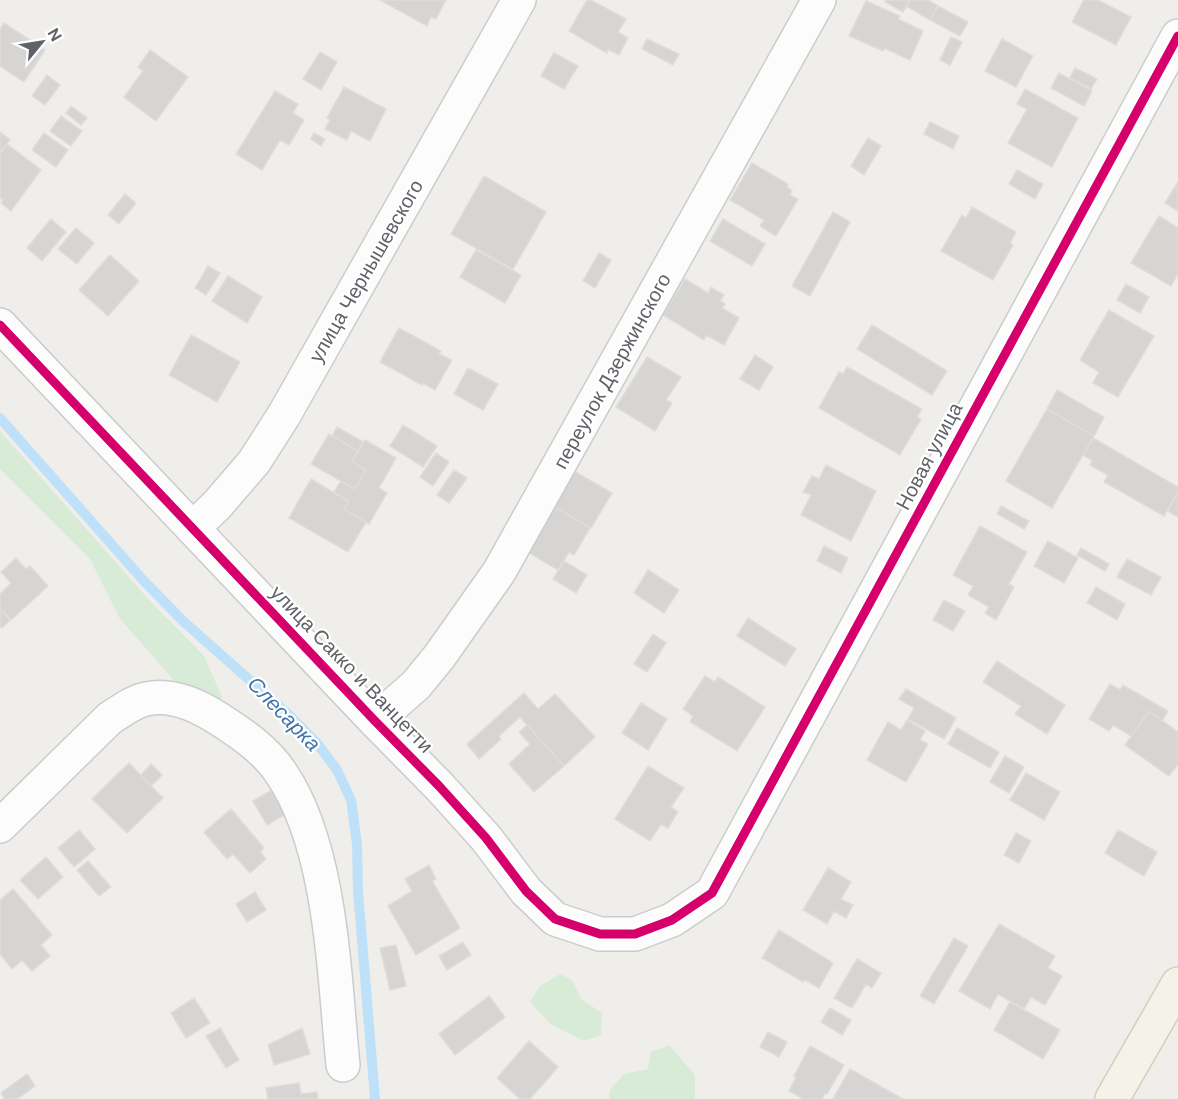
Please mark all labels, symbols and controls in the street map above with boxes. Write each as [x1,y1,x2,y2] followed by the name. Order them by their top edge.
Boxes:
[12,12,72,72] north arrow
[43,24,67,45] text: N
[303,175,429,367] street label: улица Чернышевского
[547,269,677,473] street label: переулок Дзержинского
[890,397,969,514] street label: Новая улица
[265,580,439,758] street label: улица Сакко и Ванцетти
[241,670,327,758] water label: Слесарка

